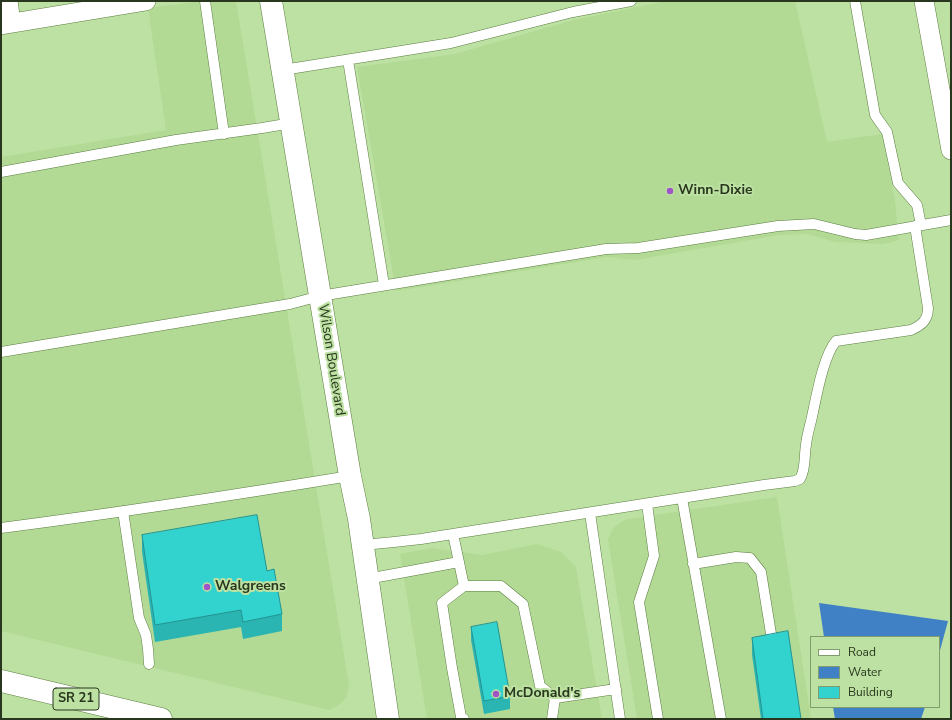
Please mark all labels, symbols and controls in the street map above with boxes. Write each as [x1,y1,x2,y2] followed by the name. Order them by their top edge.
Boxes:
[678,183,753,199] place label: Winn-Dixie
[665,186,675,196] marker: Winn-Dixie
[314,303,348,417] street label: Wilson Boulevard
[215,579,286,595] place label: Walgreens
[202,582,212,592] marker: Walgreens
[810,636,940,708] legend
[848,644,876,660] text: Road
[848,664,882,680] text: Water
[848,684,893,700] text: Building
[504,686,580,702] place label: McDonald's
[53,688,99,710] road number: SR 21
[491,689,501,699] marker: McDonald's

